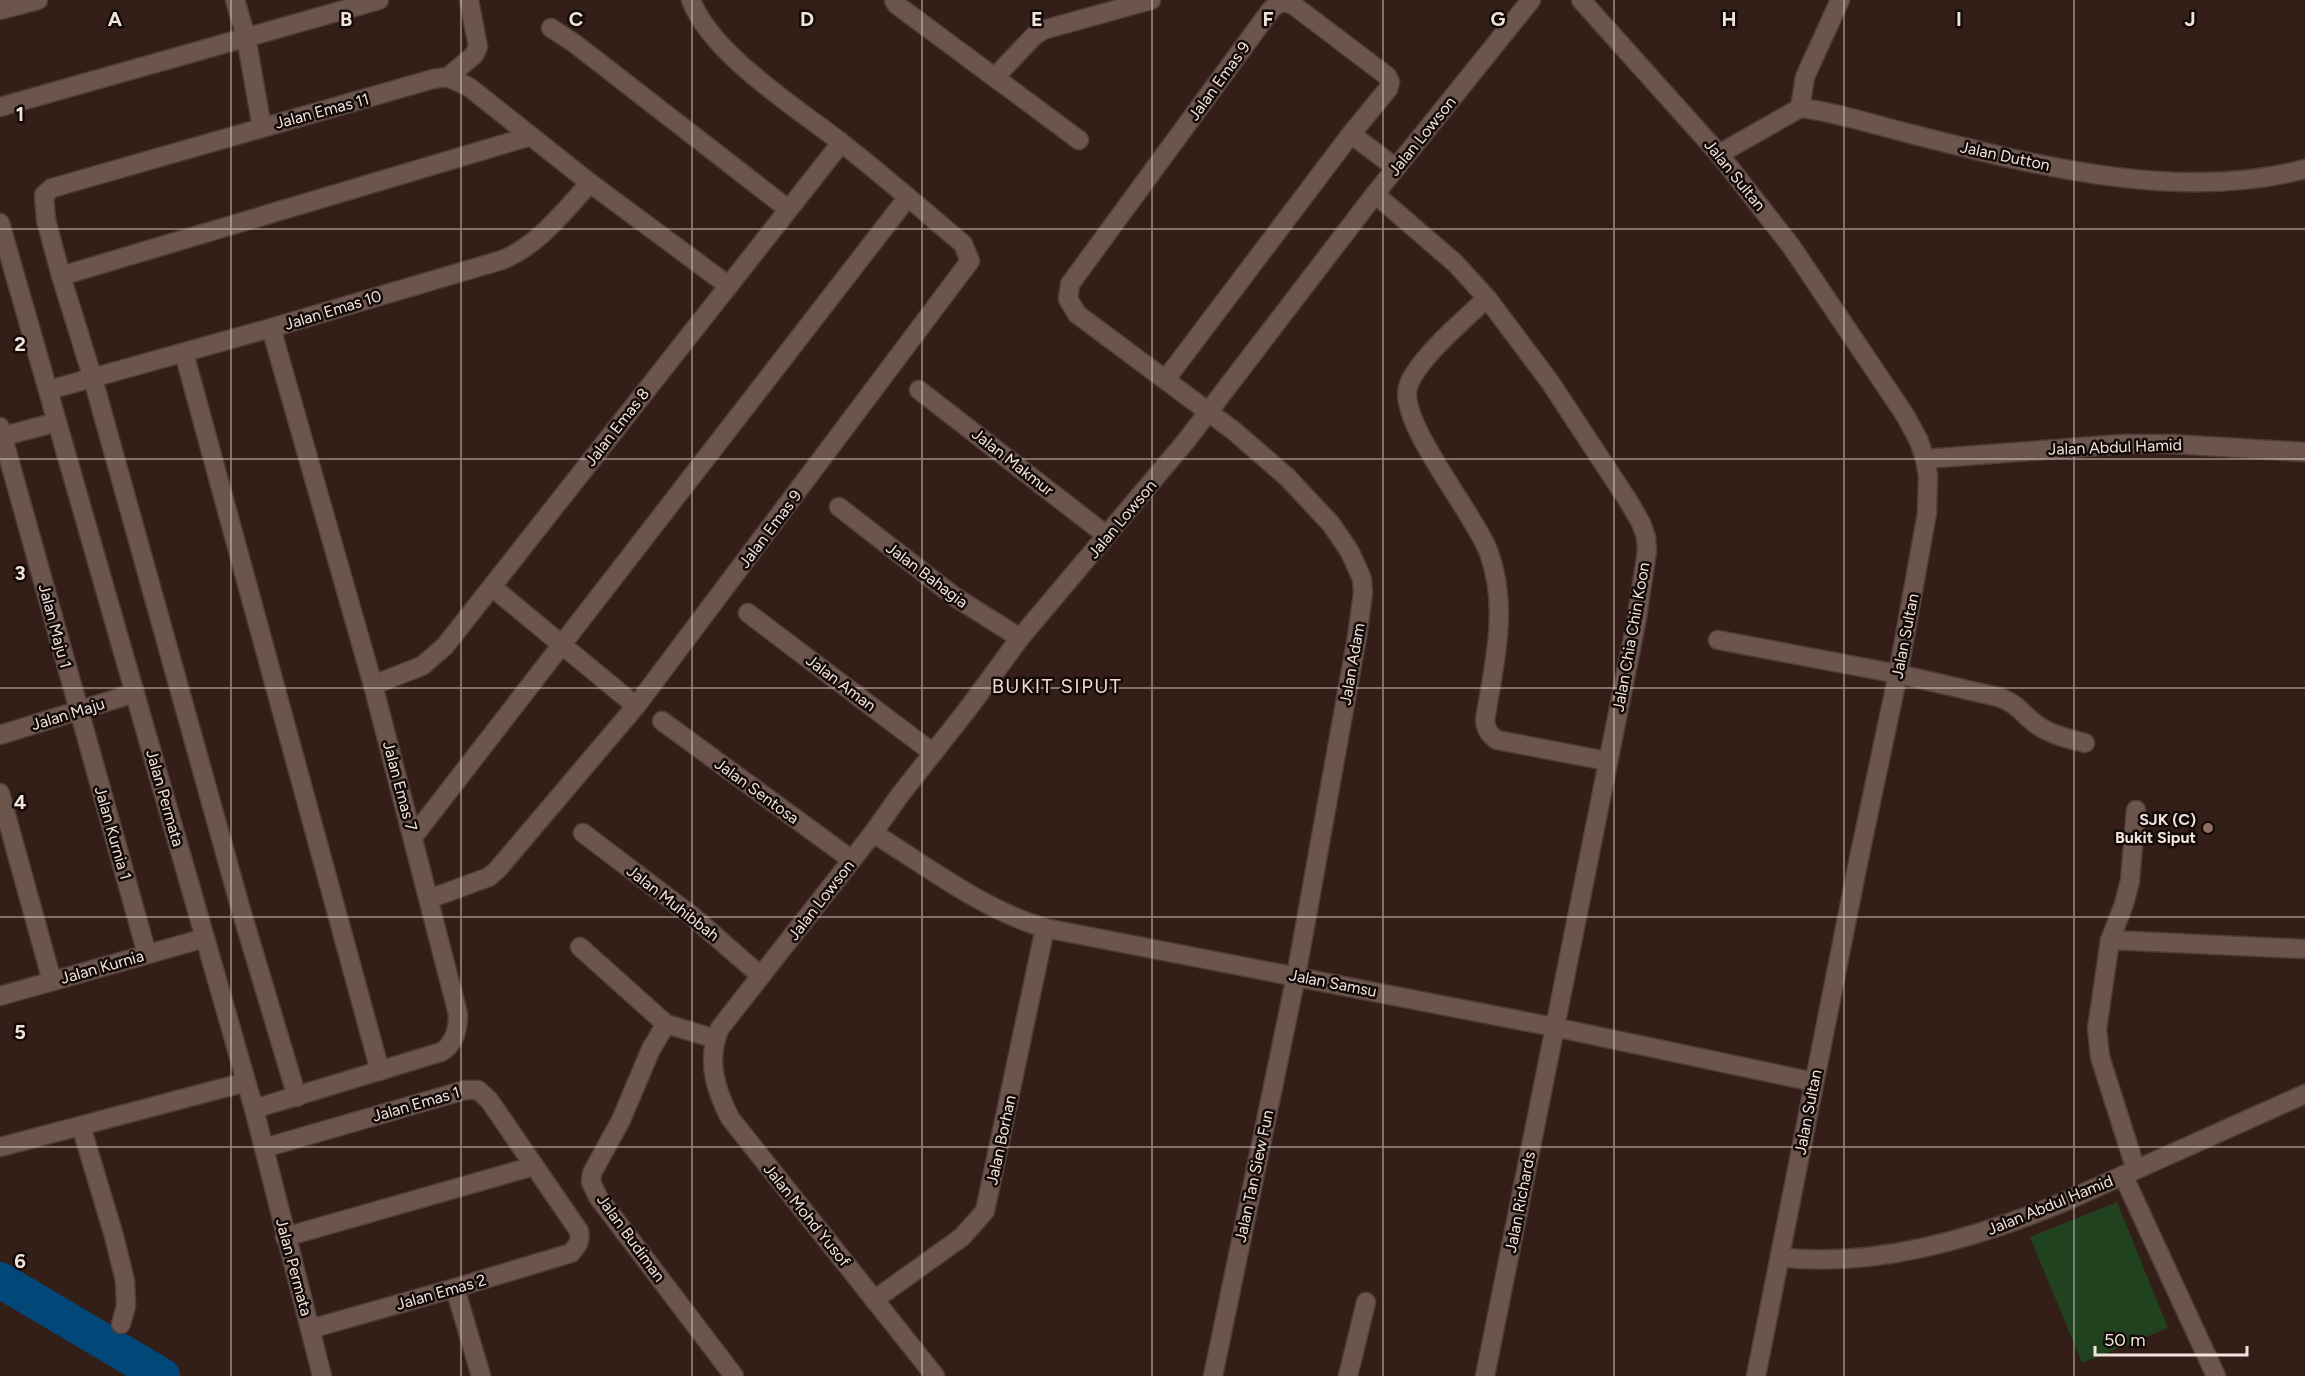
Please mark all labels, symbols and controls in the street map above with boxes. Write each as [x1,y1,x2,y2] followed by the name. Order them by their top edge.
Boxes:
[108,7,123,31] text: A
[340,7,352,31] text: B
[569,7,583,31] text: C
[800,7,814,31] text: D
[1031,7,1043,31] text: E
[1262,7,1274,31] text: F
[1491,7,1506,31] text: G
[1722,7,1737,31] text: H
[1956,7,1962,31] text: I
[2184,7,2196,31] text: J
[1184,38,1254,124] street label: Jalan Emas 9
[273,89,371,133] street label: Jalan Emas 11
[1384,92,1460,180] street label: Jalan Lowson
[16,102,24,126] text: 1
[1700,135,1770,215] street label: Jalan Sultan
[1958,137,2052,175] street label: Jalan Dutton
[282,286,384,334] street label: Jalan Emas 10
[14,332,26,356] text: 2
[581,384,653,470] street label: Jalan Emas 8
[968,424,1058,500] street label: Jalan Makmur
[2048,435,2182,459] street label: Jalan Abdul Hamid
[1084,476,1160,562] street label: Jalan Lowson
[735,486,805,572] street label: Jalan Emas 9
[882,538,972,612] street label: Jalan Bahagia
[14,561,26,585] text: 3
[1608,561,1654,713] street label: Jalan Chia Chin Koon
[35,582,75,670] street label: Jalan Maju 1
[1887,592,1923,680] street label: Jalan Sultan
[1335,622,1369,706] street label: Jalan Adam
[802,651,880,715] street label: Jalan Aman
[992,674,1122,698] district label: BUKIT SIPUT
[29,694,107,734] street label: Jalan Maju
[379,739,421,833] street label: Jalan Emas 7
[142,747,188,849] street label: Jalan Permata
[711,754,803,828] street label: Jalan Sentosa
[91,784,135,882] street label: Jalan Kurnia 1
[14,790,27,814] text: 4
[2115,810,2196,847] place label: SJK (C) Bukit Siput
[2201,821,2215,835] marker: SJK (C) Bukit Siput
[784,856,858,944] street label: Jalan Lowson
[623,861,723,945] street label: Jalan Muhibbah
[58,946,146,988] street label: Jalan Kurnia
[1288,965,1378,1001] street label: Jalan Samsu
[14,1020,26,1044] text: 5
[1790,1068,1826,1156] street label: Jalan Sultan
[370,1082,462,1126] street label: Jalan Emas 1
[982,1093,1020,1187] street label: Jalan Borhan
[1231,1108,1277,1244] street label: Jalan Tan Siew Fun
[1501,1150,1539,1254] street label: Jalan Richards
[760,1160,854,1270] street label: Jalan Mohd Yusof
[1984,1171,2116,1239] street label: Jalan Abdul Hamid
[593,1191,669,1285] street label: Jalan Budiman
[272,1216,316,1318] street label: Jalan Permata
[14,1249,26,1273] text: 6
[394,1270,488,1314] street label: Jalan Emas 2
[2095,1319,2246,1357] scale bar
[2104,1329,2146,1351] text: 50 m

